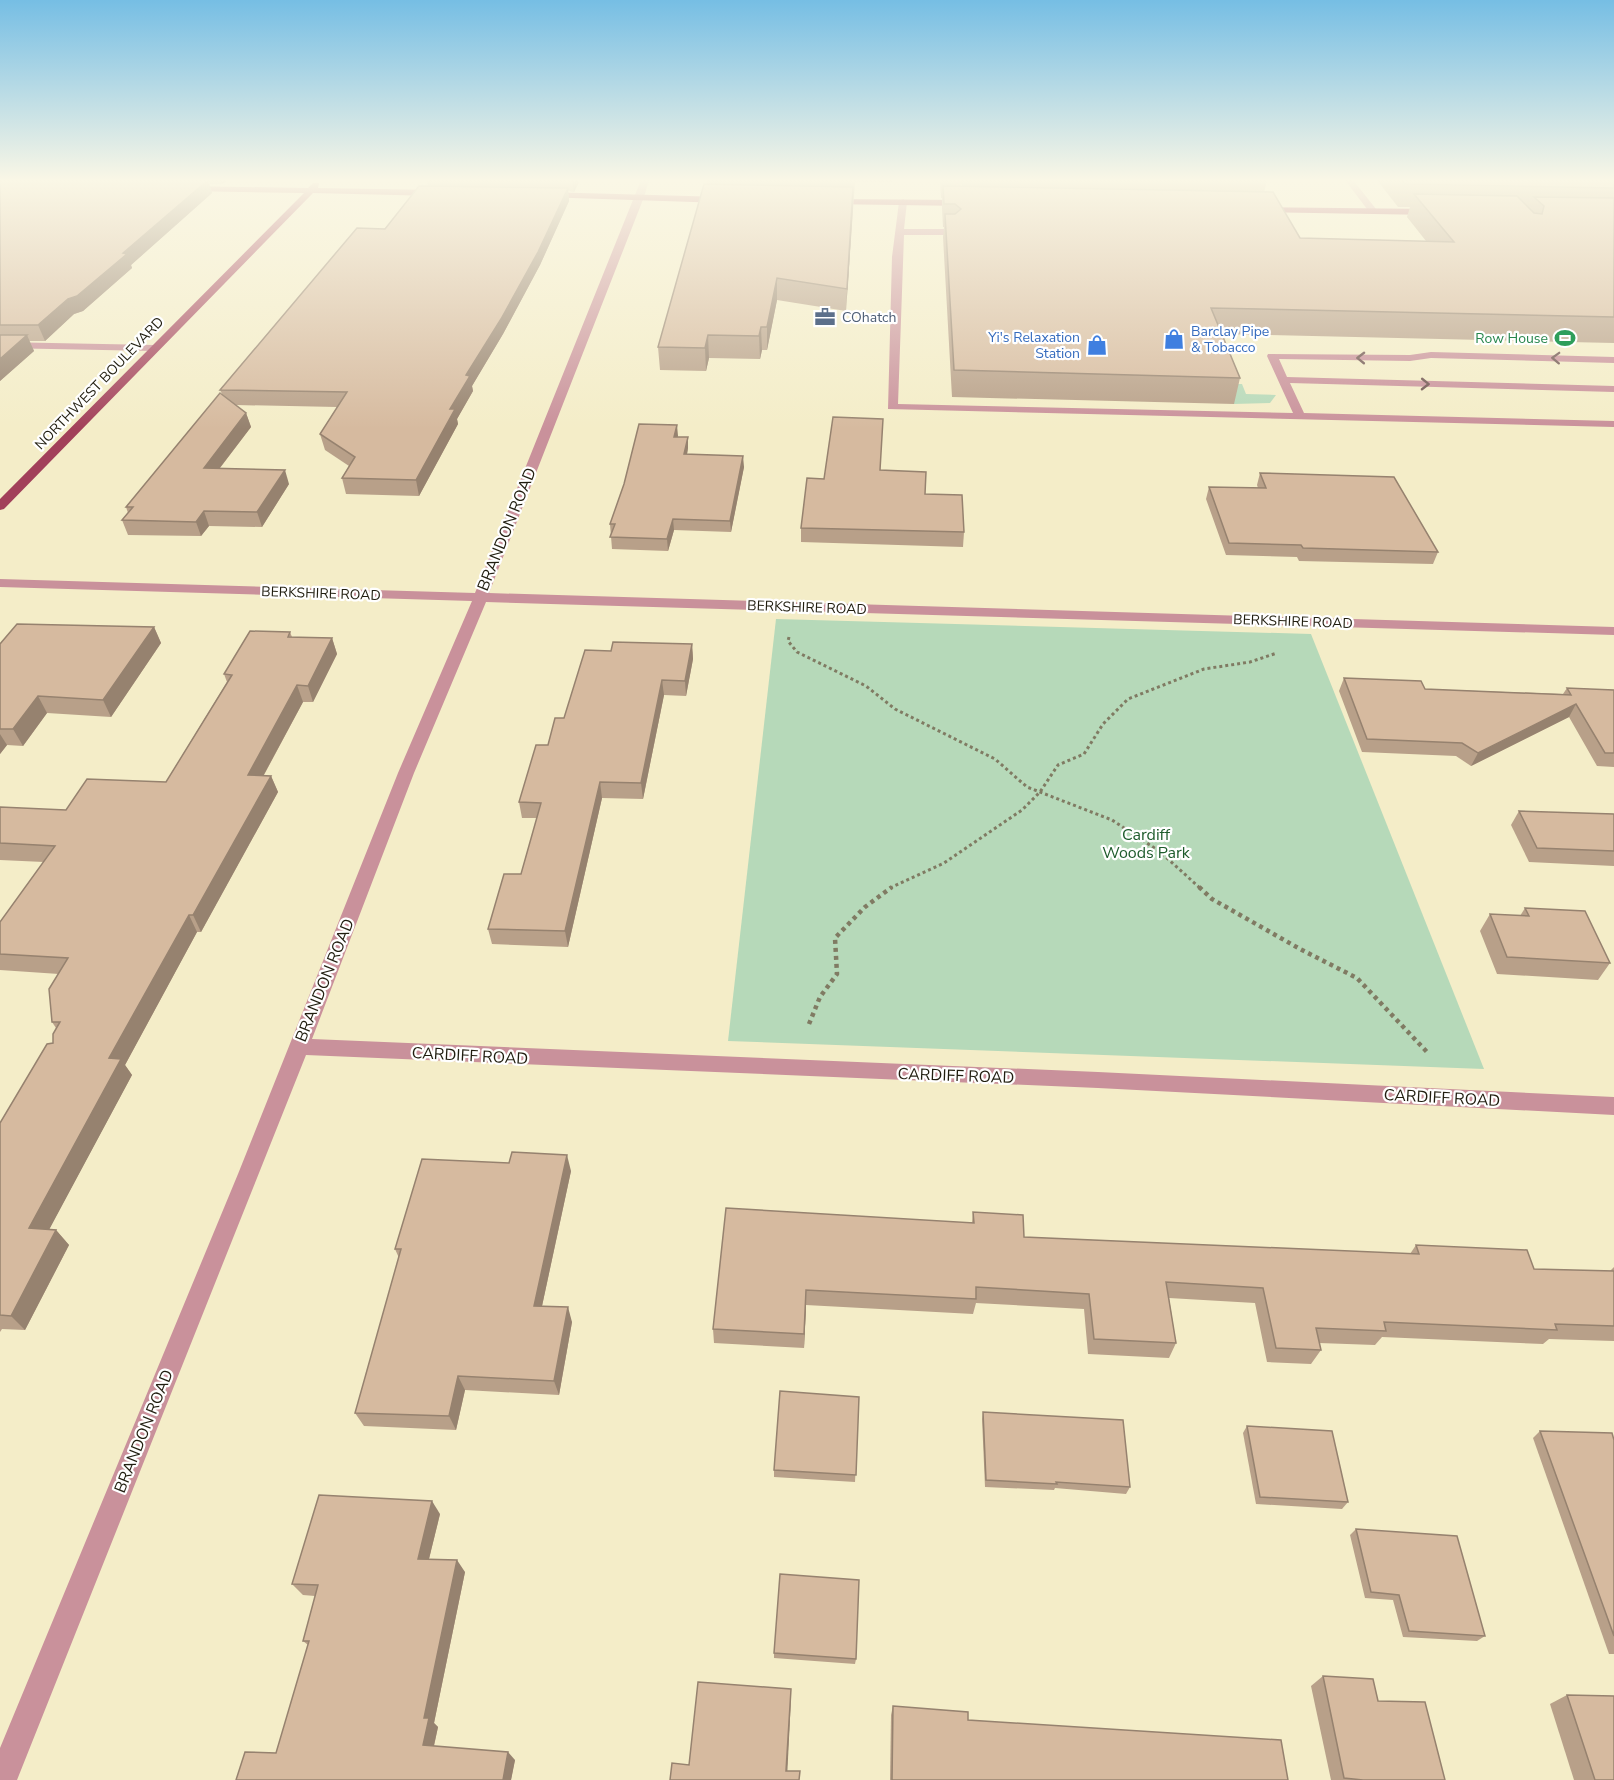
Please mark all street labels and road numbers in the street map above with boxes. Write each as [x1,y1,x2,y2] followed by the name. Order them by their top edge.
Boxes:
[31,313,168,454] street label: NORTHWEST BOULEVARD
[472,464,542,594] street label: BRANDON ROAD
[261,582,381,605] street label: BERKSHIRE ROAD
[747,596,867,619] street label: BERKSHIRE ROAD
[1233,610,1353,633] street label: BERKSHIRE ROAD
[290,915,360,1045] street label: BRANDON ROAD
[411,1042,529,1070] street label: CARDIFF ROAD
[897,1063,1015,1089] street label: CARDIFF ROAD
[1383,1084,1501,1112] street label: CARDIFF ROAD
[109,1366,179,1496] street label: BRANDON ROAD

